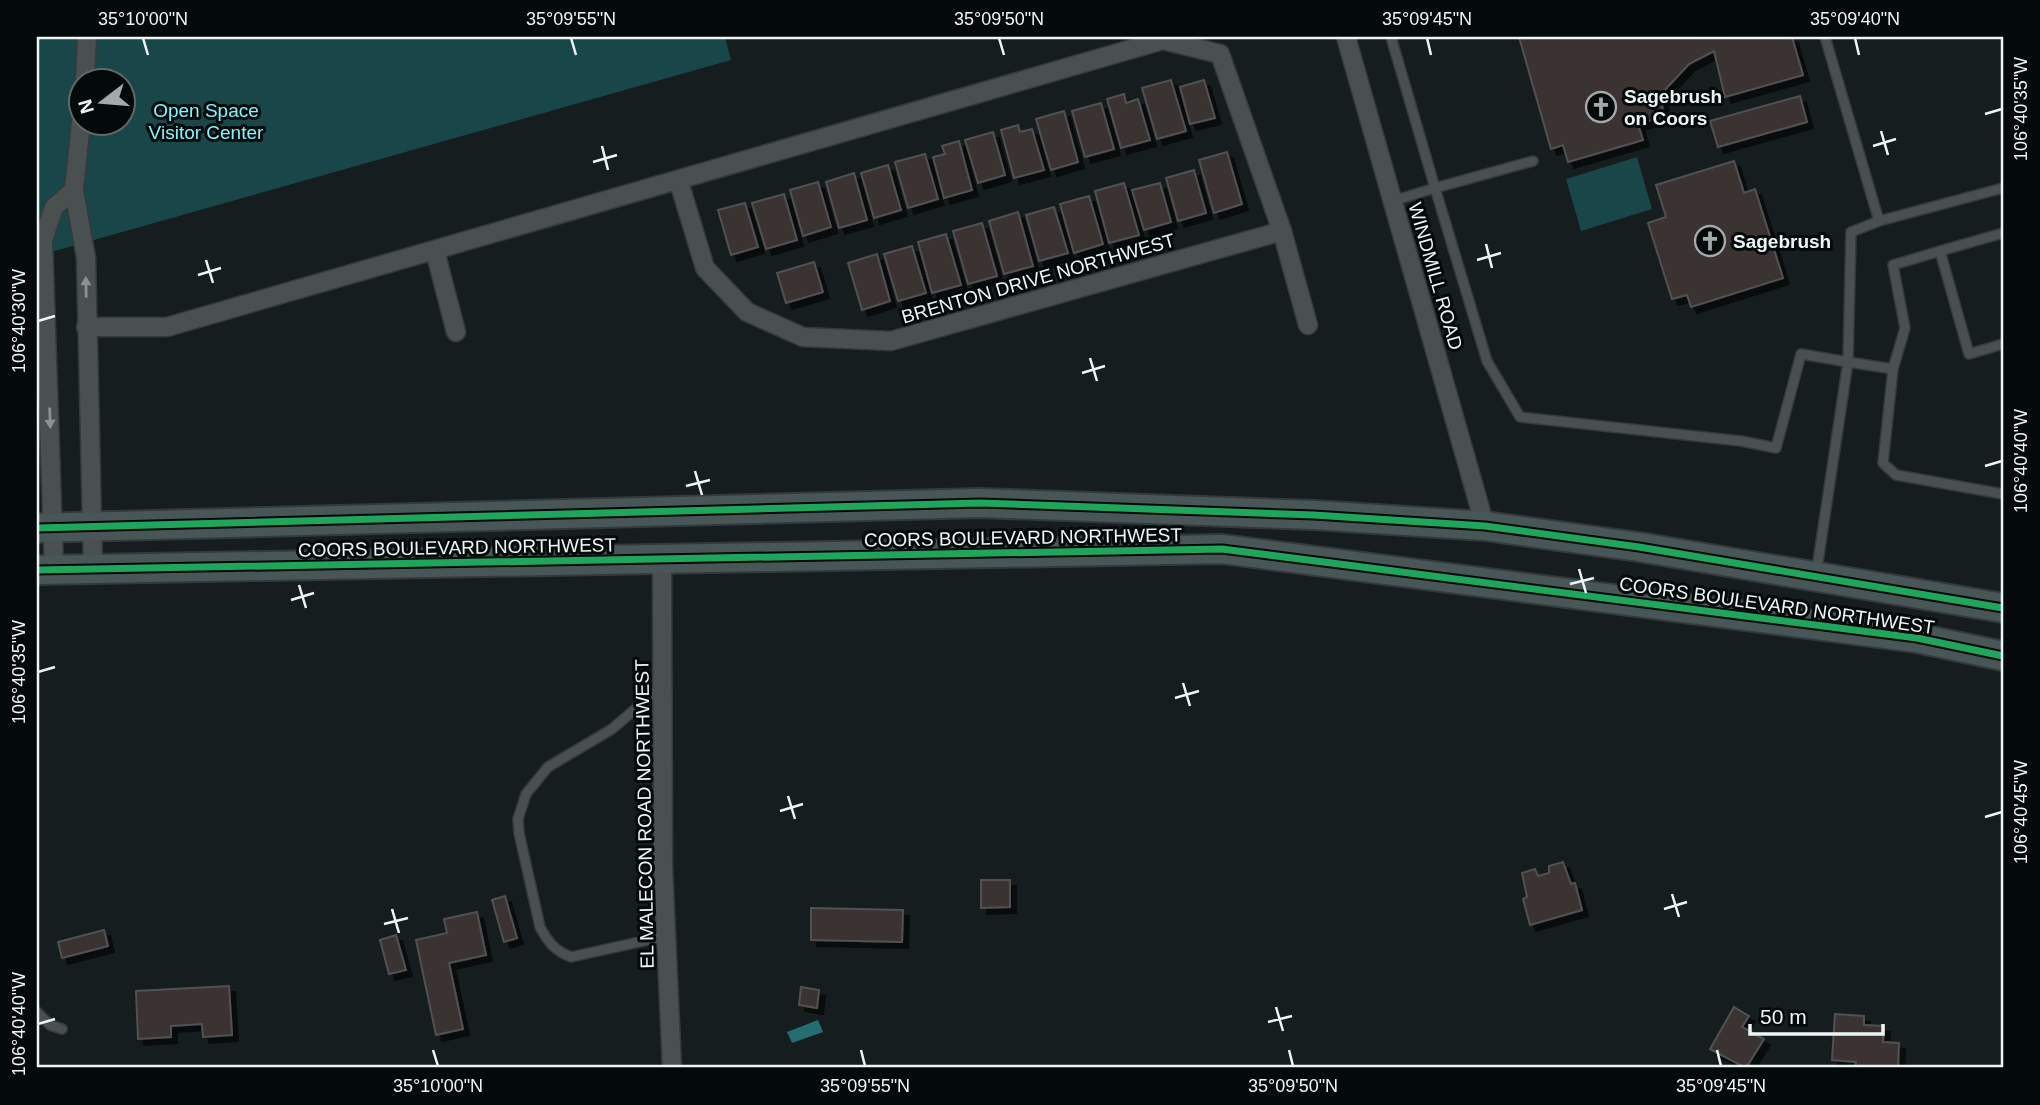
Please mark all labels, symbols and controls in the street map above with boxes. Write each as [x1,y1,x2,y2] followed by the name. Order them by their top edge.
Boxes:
[98,9,188,29] text: 35°10'00"N
[526,9,616,29] text: 35°09'55"N
[954,9,1044,29] text: 35°09'50"N
[1382,9,1472,29] text: 35°09'45"N
[1810,9,1900,29] text: 35°09'40"N
[2011,57,2031,161] text: 106°40'35"W
[66,66,136,136] north arrow
[1624,86,1722,129] place label: Sagebrush on Coors
[1584,90,1618,124] church icon: Sagebrush on Coors
[74,97,98,116] text: N
[149,100,264,143] park label: Open Space Visitor Center
[1404,200,1467,352] street label: WINDMILL ROAD
[1693,224,1727,258] church icon: Sagebrush
[899,229,1178,328] street label: BRENTON DRIVE NORTHWEST
[1733,231,1831,252] place label: Sagebrush
[9,269,29,373] text: 106°40'30"W
[80,276,92,298] one-way arrow
[44,408,55,430] one-way arrow
[2011,409,2031,513] text: 106°40'40"W
[864,524,1183,551] street label: COORS BOULEVARD NORTHWEST
[298,534,617,561] street label: COORS BOULEVARD NORTHWEST
[1618,573,1936,638] street label: COORS BOULEVARD NORTHWEST
[9,620,29,724] text: 106°40'35"W
[631,659,658,969] street label: EL MALECON ROAD NORTHWEST
[2011,760,2031,864] text: 106°40'45"W
[9,972,29,1076] text: 106°40'40"W
[1750,993,1882,1037] scale bar
[1760,1005,1807,1028] text: 50 m
[393,1076,483,1096] text: 35°10'00"N
[820,1076,910,1096] text: 35°09'55"N
[1248,1076,1338,1096] text: 35°09'50"N
[1676,1076,1766,1096] text: 35°09'45"N

